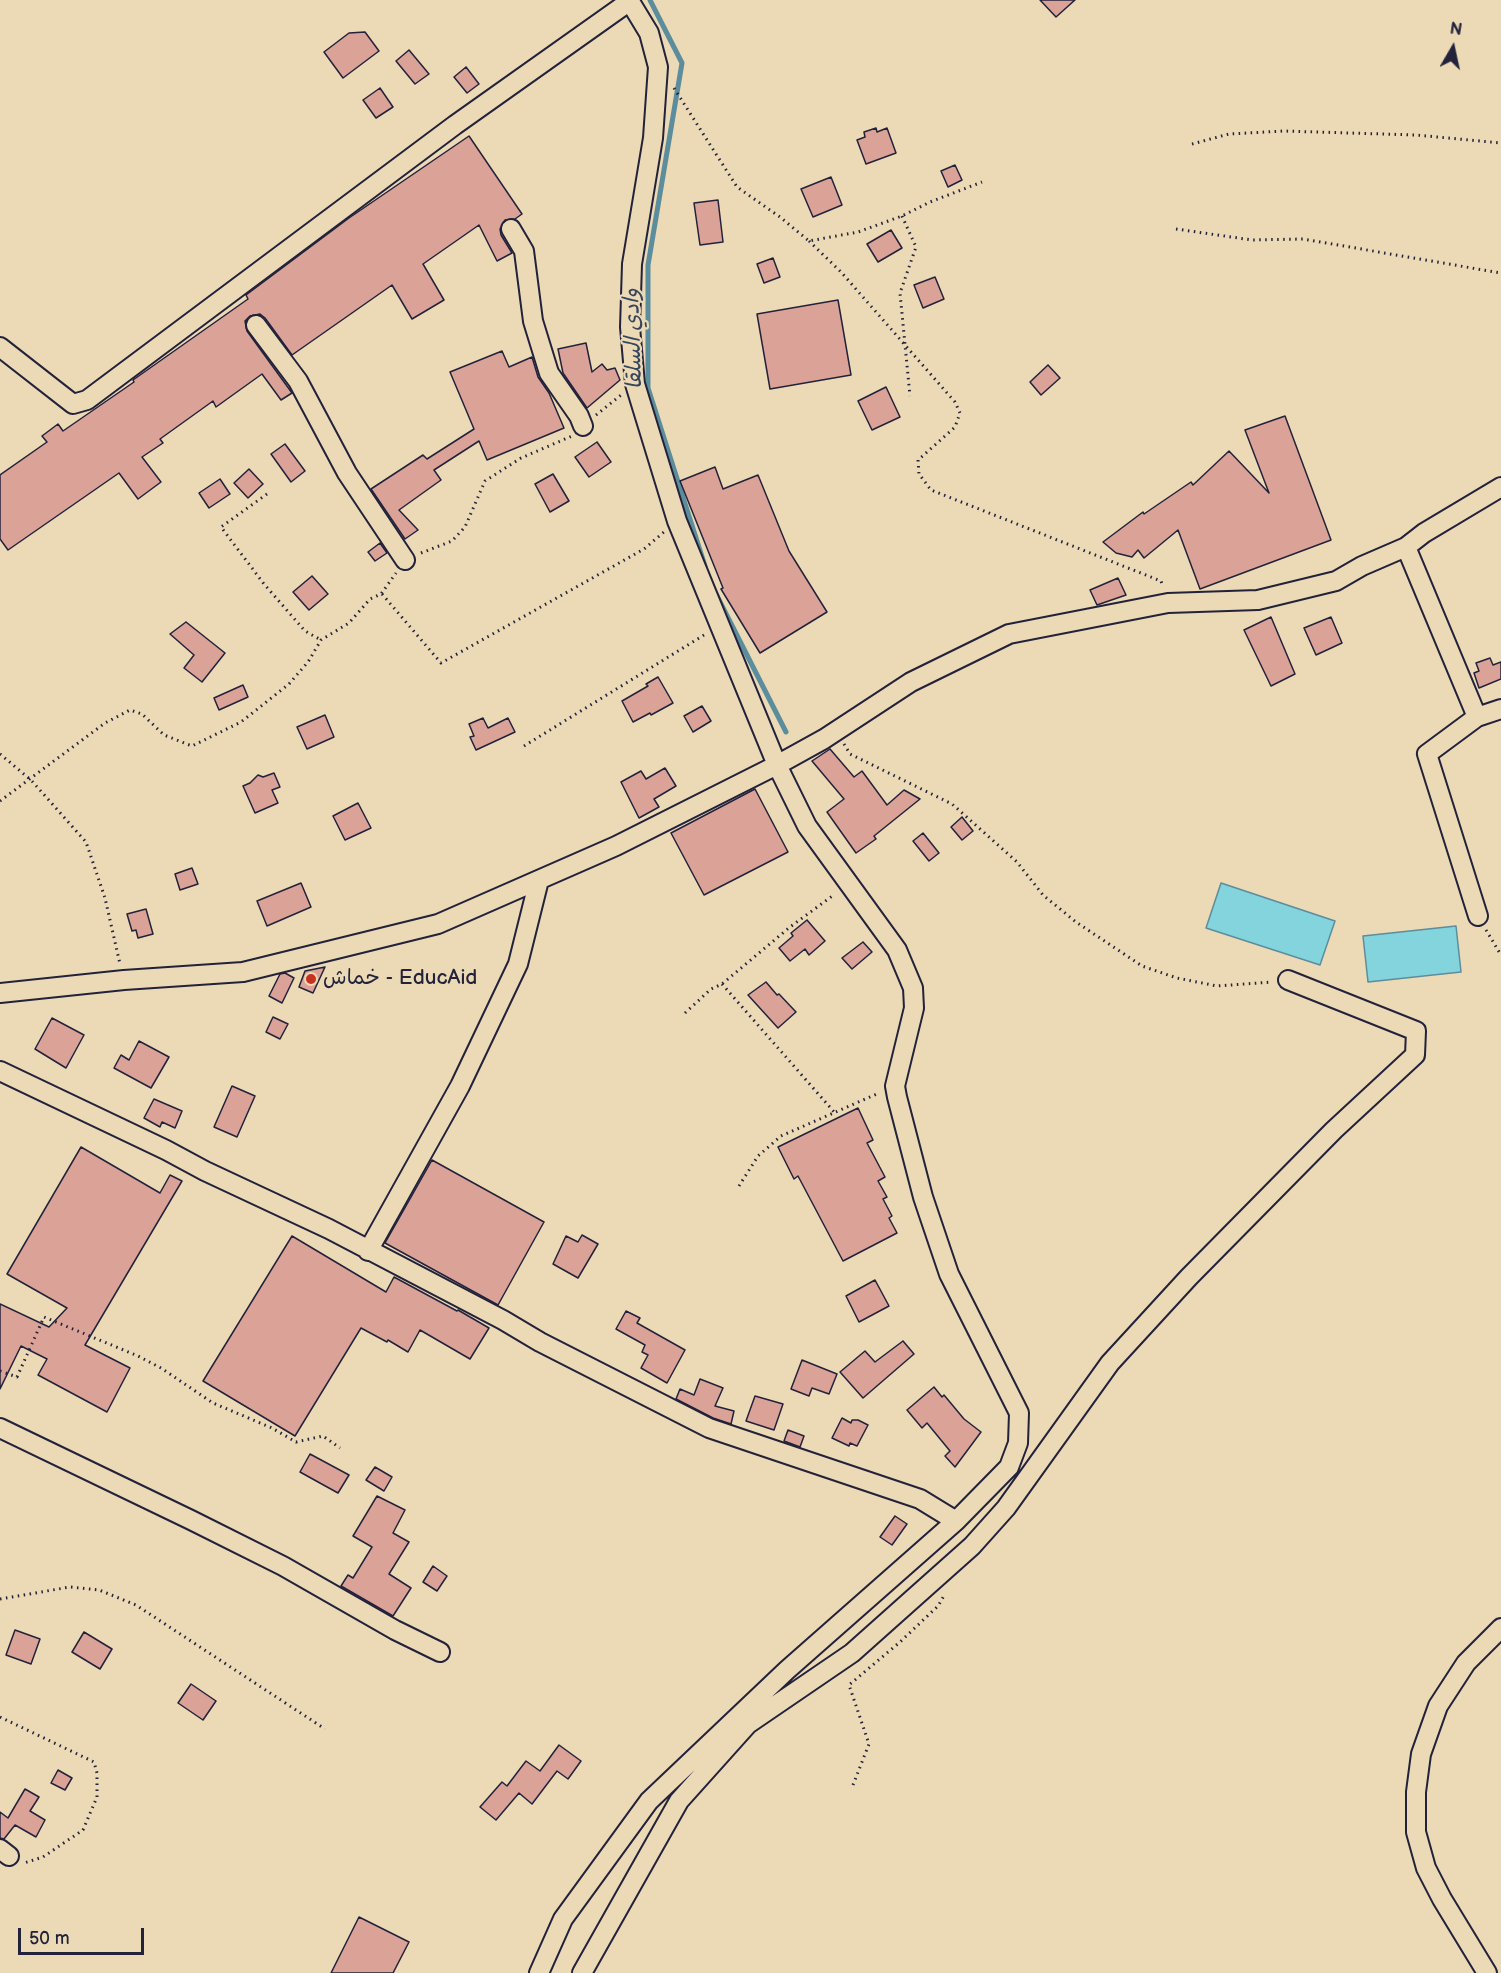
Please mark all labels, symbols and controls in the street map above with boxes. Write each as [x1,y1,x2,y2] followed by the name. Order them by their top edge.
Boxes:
[1423,18,1483,78] north arrow
[1448,19,1463,40] text: N
[619,288,649,390] water label: وادي السلقا
[323,966,477,992] place label: خماش - EducAid
[304,972,318,986] marker: خماش - EducAid
[21,1916,147,1954] scale bar
[29,1928,70,1949] text: 50 m

